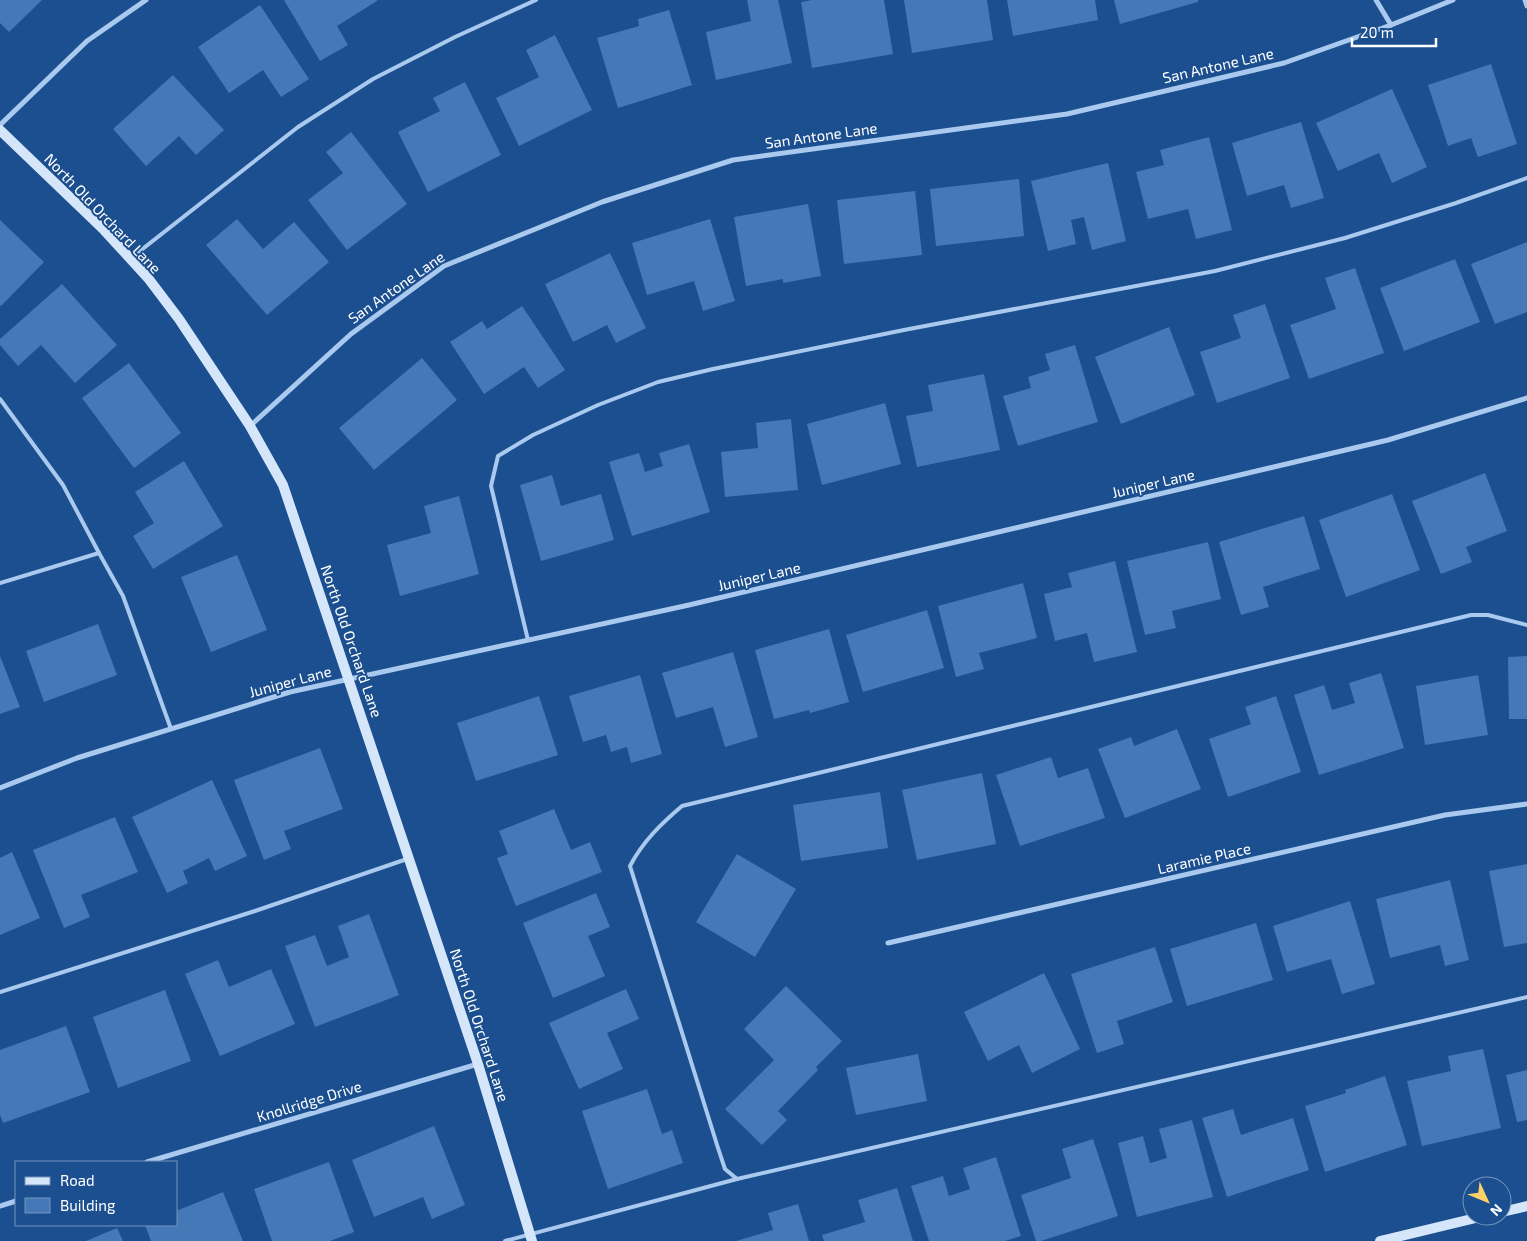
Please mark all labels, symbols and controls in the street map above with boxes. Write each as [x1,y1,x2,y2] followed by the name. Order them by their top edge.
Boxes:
[1352,15,1436,47] scale bar
[1360,23,1394,41] text: 20 m
[1161,43,1275,87] street label: San Antone Lane
[764,118,878,152] street label: San Antone Lane
[41,149,165,277] street label: North Old Orchard Lane
[344,247,448,327] street label: San Antone Lane
[1110,465,1196,501] street label: Juniper Lane
[716,558,802,594] street label: Juniper Lane
[317,562,387,720] street label: North Old Orchard Lane
[247,661,333,701] street label: Juniper Lane
[1156,839,1252,877] street label: Laramie Place
[447,946,513,1104] street label: North Old Orchard Lane
[254,1077,364,1125] street label: Knollridge Drive
[15,1161,178,1226] legend
[60,1171,95,1189] text: Road
[1462,1176,1512,1226] north arrow
[60,1196,116,1214] text: Building
[1487,1201,1506,1220] text: N

